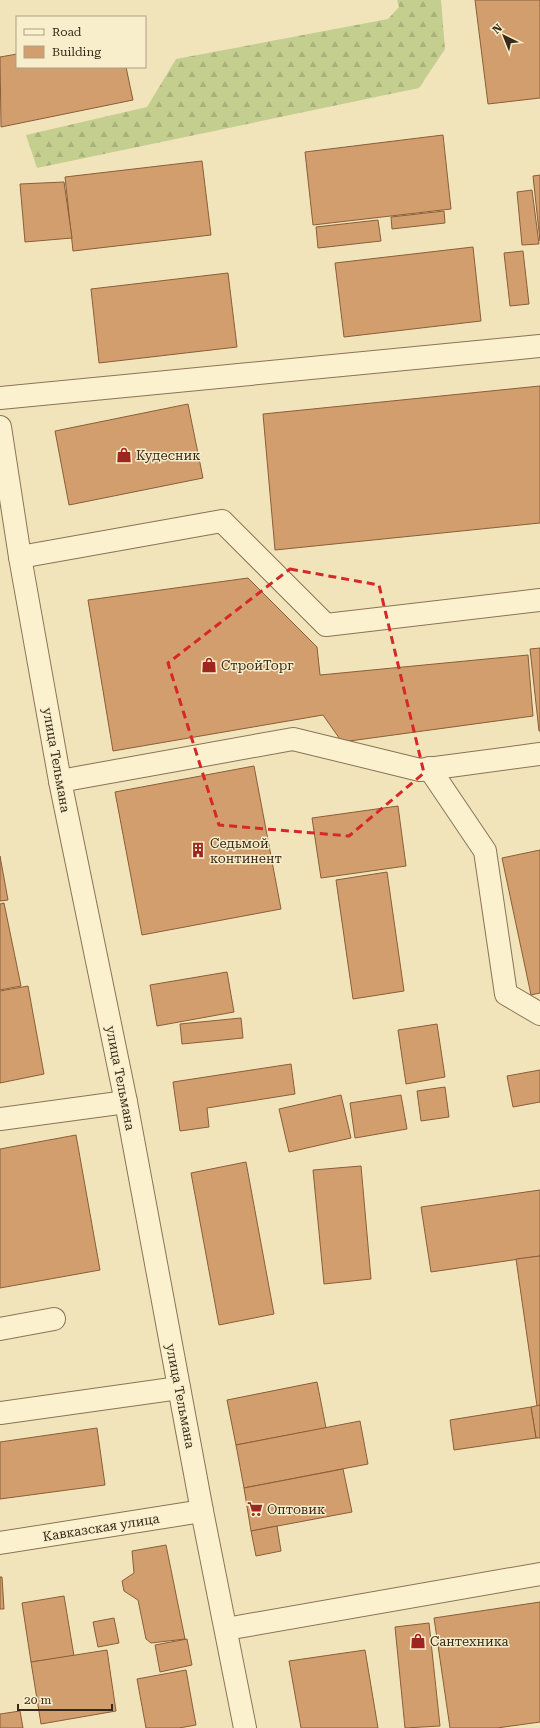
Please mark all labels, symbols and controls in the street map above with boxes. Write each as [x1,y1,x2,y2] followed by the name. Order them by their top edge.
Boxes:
[16,16,146,68] legend
[484,16,524,56] north arrow
[490,21,505,37] text: N
[52,25,82,39] text: Road
[52,45,101,59] text: Building
[115,446,133,464] shop icon: Кудесник
[136,448,200,463] place label: Кудесник
[200,656,218,674] shop icon: СтройТорг
[221,658,294,673] place label: СтройТорг
[40,707,73,814] street label: улица Тельмана
[210,836,282,866] place label: Седьмой континент
[189,841,207,859] building icon: Седьмой континент
[103,1025,138,1132] street label: улица Тельмана
[163,1343,198,1450] street label: улица Тельмана
[246,1500,264,1518] supermarket icon: Оптовик
[267,1502,325,1517] place label: Оптовик
[42,1511,160,1544] street label: Кавказская улица
[409,1632,427,1650] shop icon: Сантехника
[430,1634,509,1649] place label: Сантехника
[18,1686,112,1712] scale bar
[24,1693,51,1707] text: 20 m

